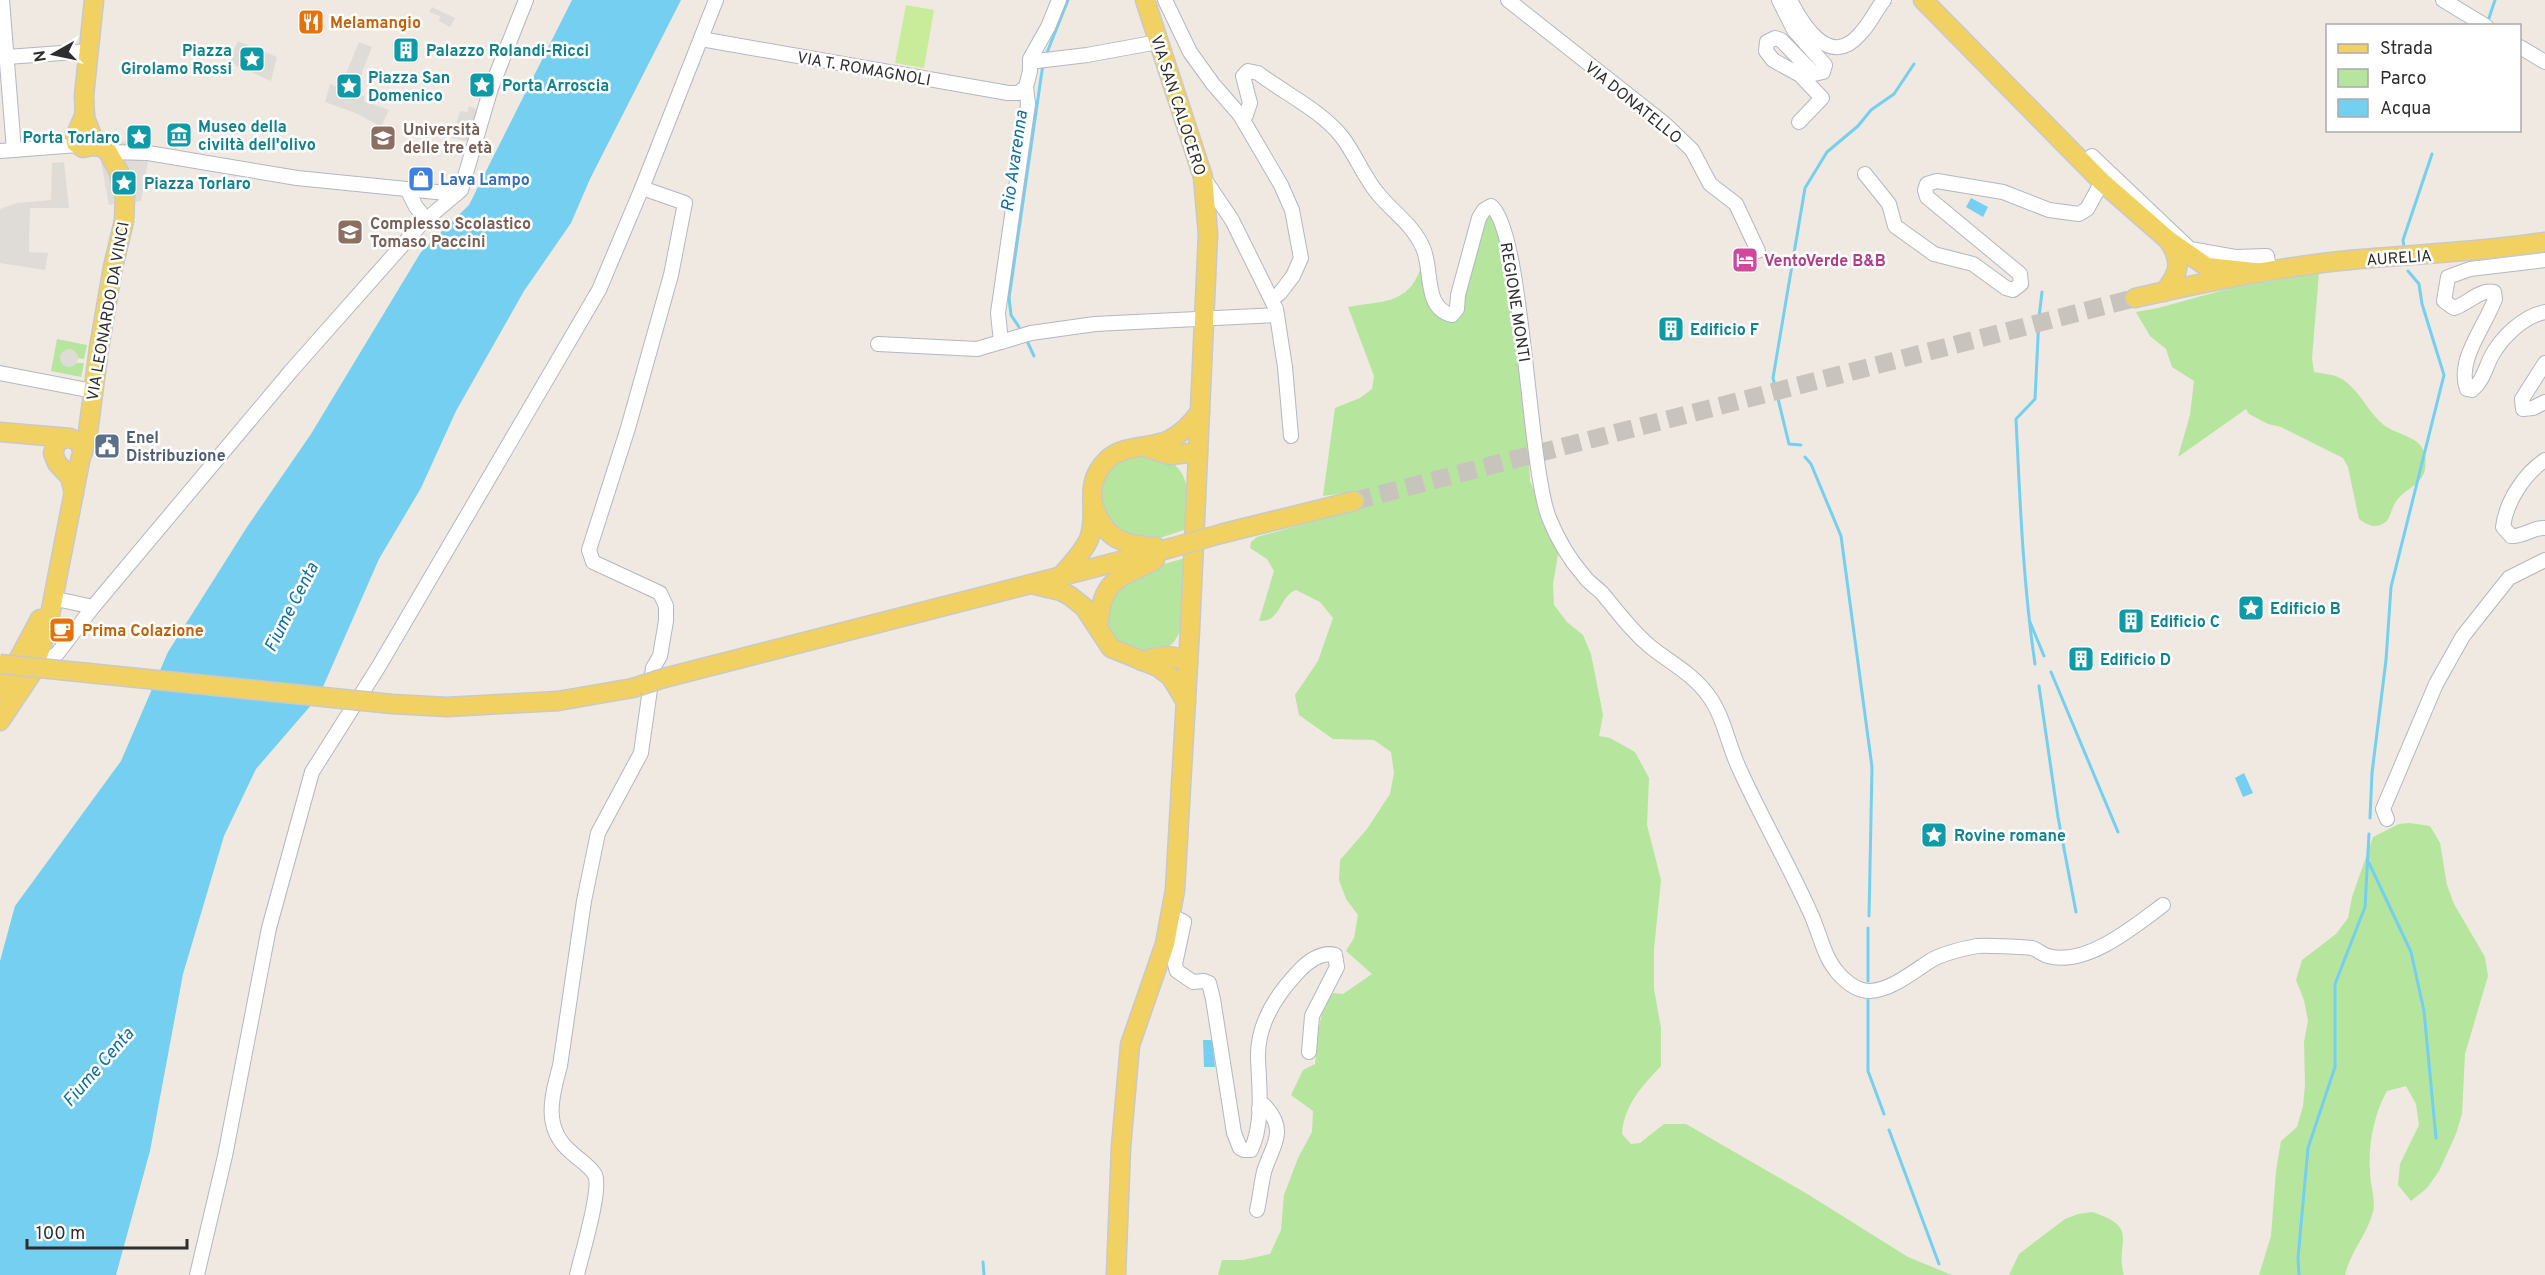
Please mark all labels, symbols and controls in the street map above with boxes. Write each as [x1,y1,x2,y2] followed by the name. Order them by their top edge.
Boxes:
[296,7,326,37] restaurant icon: Melamangio
[330,14,421,34] place label: Melamangio
[24,24,84,84] north arrow
[2326,24,2521,132] legend
[1145,33,1209,178] street label: VIA SAN CALOCERO
[391,35,421,65] building icon: Palazzo Rolandi-Ricci
[2380,38,2433,61] text: Strada
[121,42,232,80] place label: Piazza Girolamo Rossi
[426,42,589,62] place label: Palazzo Rolandi-Ricci
[237,44,267,74] place icon: Piazza Girolamo Rossi
[795,48,932,92] street label: VIA T. ROMAGNOLI
[30,49,52,63] text: N
[1580,58,1685,149] street label: VIA DONATELLO
[2380,68,2426,91] text: Parco
[368,69,450,107] place label: Piazza San Domenico
[467,70,497,100] place icon: Porta Arroscia
[334,71,364,101] place icon: Piazza San Domenico
[502,77,609,97] place label: Porta Arroscia
[2380,98,2431,121] text: Acqua
[997,108,1034,213] water label: Rio Avarenna
[198,118,316,156] place label: Museo della civiltà dell'olivo
[164,120,194,150] museum icon: Museo della civiltà dell'olivo
[403,121,492,159] place label: Università delle tre età
[124,122,154,152] place icon: Porta Torlaro
[368,123,398,153] school or university icon: Università delle tre età
[22,129,120,149] place label: Porta Torlaro
[406,164,436,194] shop icon: Lava Lampo
[109,168,139,198] place icon: Piazza Torlaro
[440,171,530,191] place label: Lava Lampo
[144,175,251,195] place label: Piazza Torlaro
[370,215,531,253] place label: Complesso Scolastico Tomaso Paccini
[335,217,365,247] school or university icon: Complesso Scolastico Tomaso Paccini
[83,220,135,402] street label: VIA LEONARDO DA VINCI
[1495,241,1533,364] street label: REGIONE MONTI
[1730,245,1760,275] hotel icon: VentoVerde B&B
[2366,247,2433,271] street label: AURELIA
[1764,252,1886,272] place label: VentoVerde B&B
[1656,314,1686,344] building icon: Edificio F
[1690,321,1759,341] place label: Edificio F
[126,429,226,467] place label: Enel Distribuzione
[92,431,122,461] public building icon: Enel Distribuzione
[260,558,325,656] water label: Fiume Centa
[2236,593,2266,623] place icon: Edificio B
[2270,600,2341,620] place label: Edificio B
[2116,606,2146,636] building icon: Edificio C
[2150,613,2220,633] place label: Edificio C
[47,615,77,645] cafe icon: Prima Colazione
[82,622,204,642] place label: Prima Colazione
[2066,644,2096,674] building icon: Edificio D
[2100,651,2171,671] place label: Edificio D
[1919,820,1949,850] place icon: Rovine romane
[1954,827,2066,847] place label: Rovine romane
[58,1023,140,1112] water label: Fiume Centa
[27,1212,188,1250] scale bar
[36,1223,85,1246] text: 100 m

